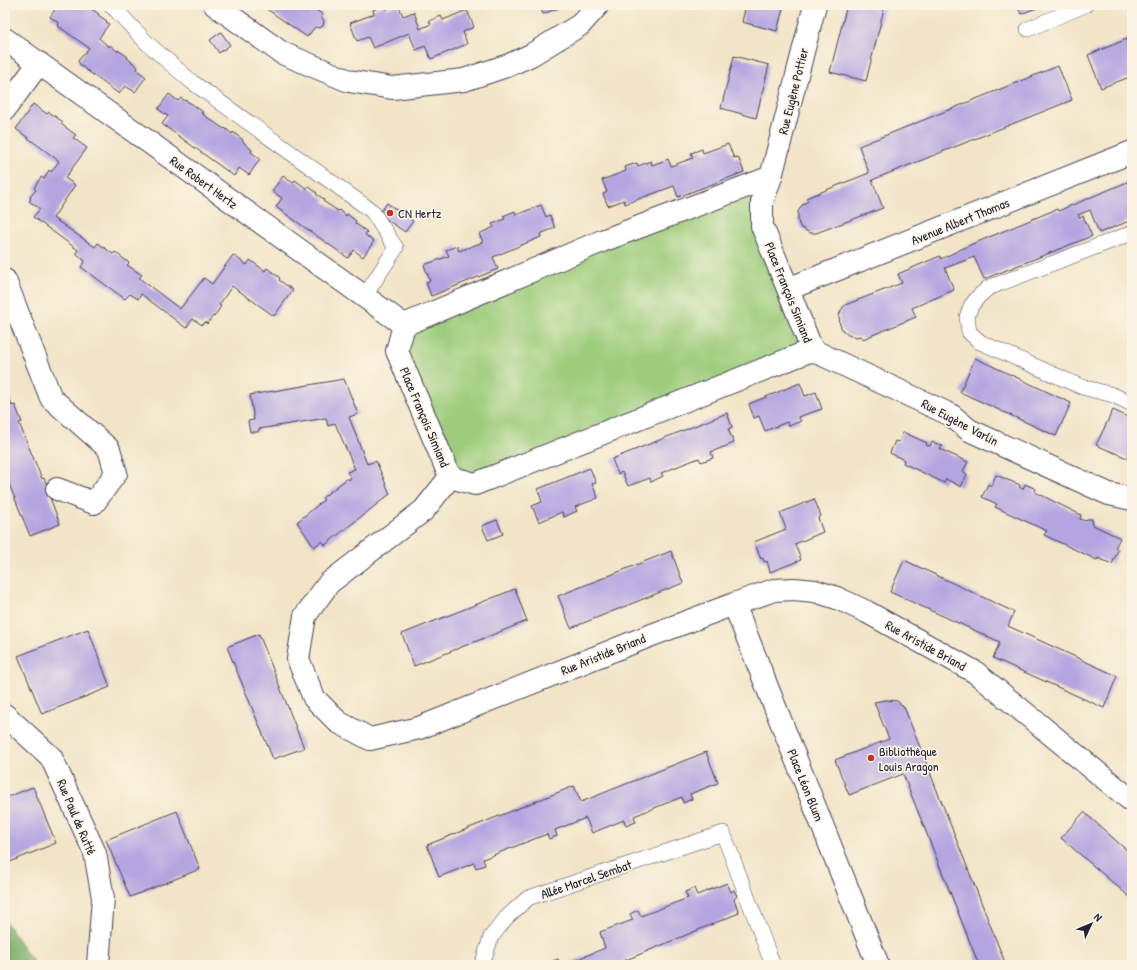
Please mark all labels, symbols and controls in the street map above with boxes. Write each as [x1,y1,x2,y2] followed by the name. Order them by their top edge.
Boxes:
[774,46,812,136] street label: Rue Eugène Pottier
[166,151,242,213] street label: Rue Robert Hertz
[908,193,1012,249] street label: Avenue Albert Thomas
[398,204,442,222] place label: CN Hertz
[385,208,395,218] marker: CN Hertz
[761,239,817,345] street label: Place François Simiand
[396,364,454,470] street label: Place François Simiand
[918,394,1002,450] street label: Rue Eugène Varlin
[882,615,970,675] street label: Rue Aristide Briand
[558,629,648,679] street label: Rue Aristide Briand
[879,742,939,775] place label: Bibliothèque Louis Aragon
[783,746,829,824] street label: Place Léon Blum
[866,753,876,763] marker: Bibliothèque Louis Aragon
[53,776,101,858] street label: Rue Paul de Rutté
[538,855,634,903] street label: Allée Marcel Sembat
[1071,904,1111,944] north arrow
[1091,910,1105,924] text: N

